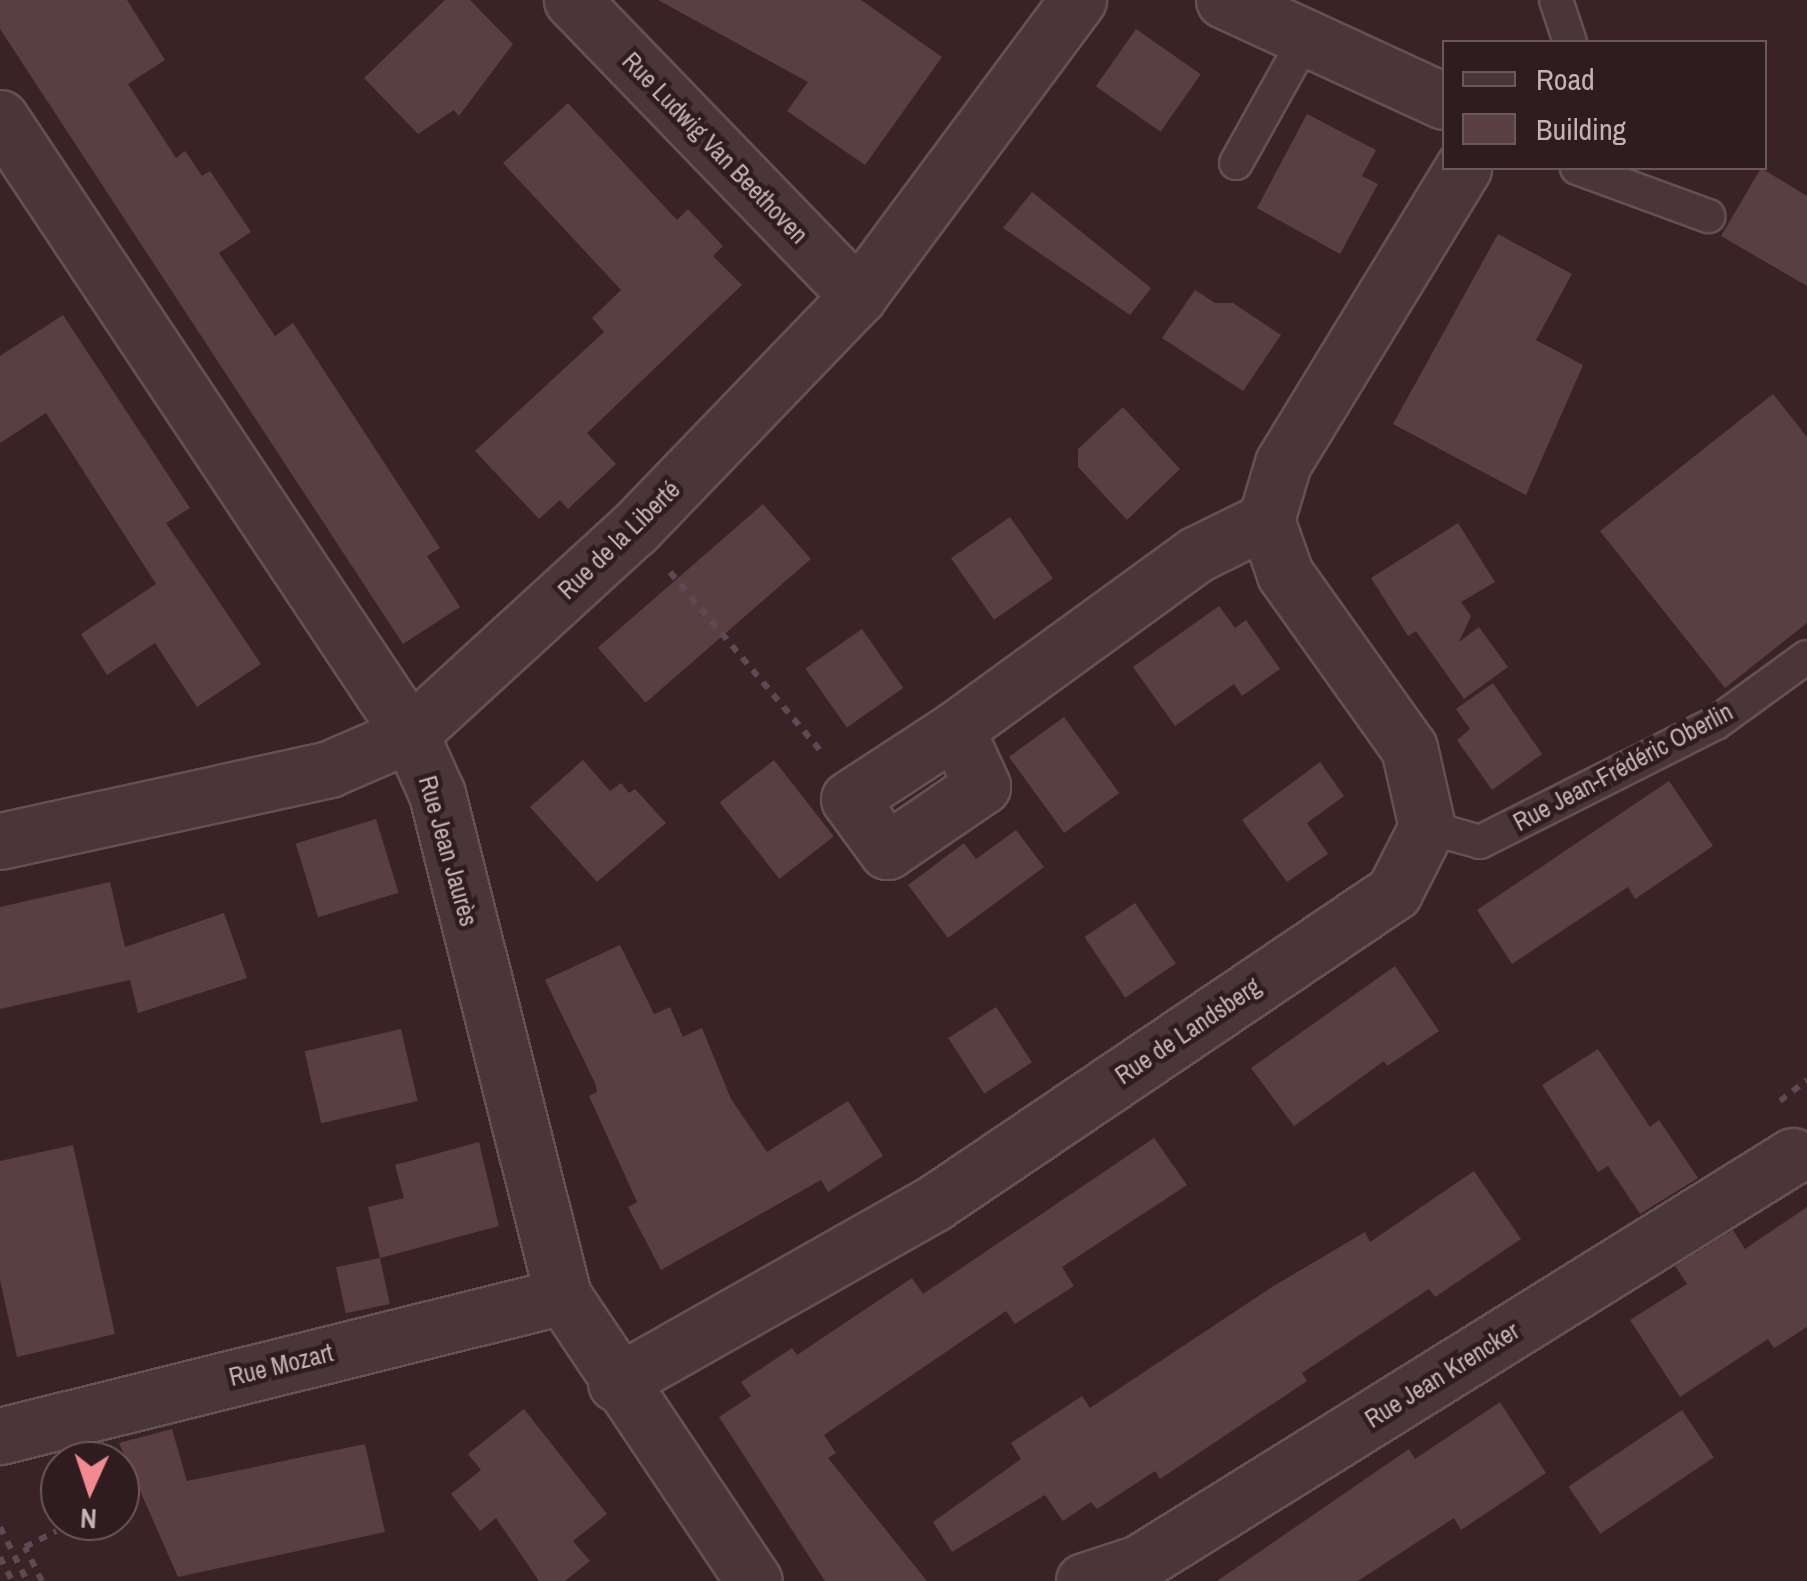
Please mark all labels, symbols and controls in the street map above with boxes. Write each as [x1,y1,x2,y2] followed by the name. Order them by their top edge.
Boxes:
[1442,40,1767,170] legend
[616,46,814,250] street label: Rue Ludwig Van Beethoven
[1536,59,1595,99] text: Road
[1536,109,1626,149] text: Building
[552,475,686,605] street label: Rue de la Liberté
[1508,697,1738,837] street label: Rue Jean-Frédéric Oberlin
[412,772,484,930] street label: Rue Jean Jaurès
[1110,971,1266,1091] street label: Rue de Landsberg
[1360,1316,1524,1434] street label: Rue Jean Krencker
[226,1338,336,1392] street label: Rue Mozart
[40,1441,140,1541] north arrow
[79,1500,98,1538] text: N

